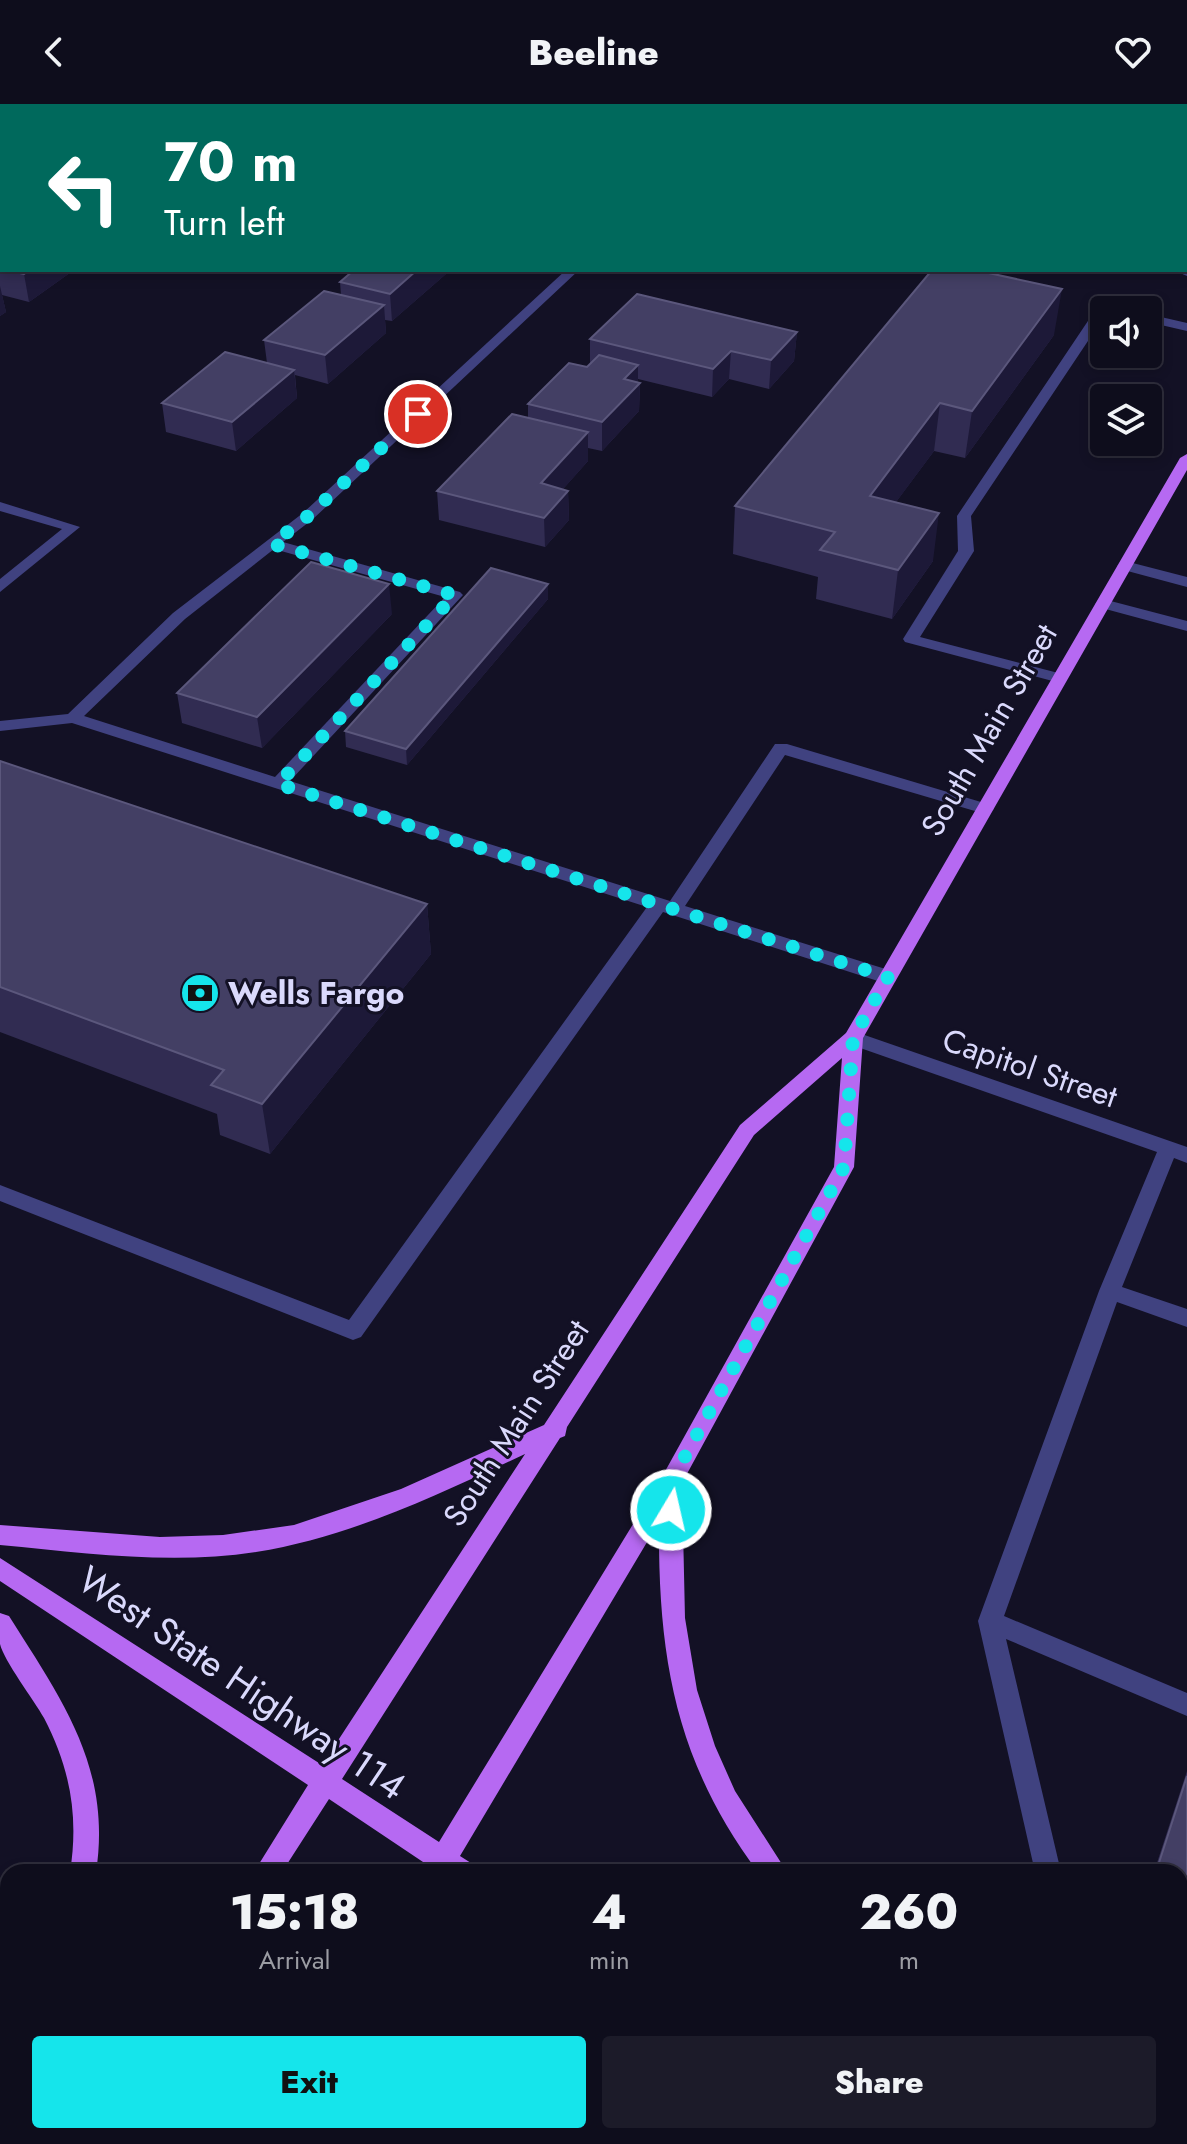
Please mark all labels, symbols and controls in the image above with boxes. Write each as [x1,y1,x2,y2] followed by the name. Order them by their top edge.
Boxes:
[528,26,659,78] text: Beeline
[32,30,76,74] icon: back
[1111,30,1155,74] icon: heart
[164,121,298,202] text: 70 m
[32,136,136,240] icon: left
[164,196,285,248] text: Turn left
[1090,296,1162,456] map controls
[1090,296,1162,368] button: sound
[384,380,452,448] pin
[1090,384,1162,456] button: layers
[396,392,440,436] icon: arrive
[910,615,1069,845] street label: South Main Street
[228,970,404,1016] place label: Wells Fargo
[179,972,221,1014] bank icon: Wells Fargo
[936,1017,1124,1120] street label: Capitol Street
[432,1310,600,1535] street label: South Main Street
[629,1468,713,1552] position arrow
[67,1552,417,1813] street label: West State Highway 114
[230,1878,359,1947] text: 15:18
[592,1878,627,1947] text: 4
[859,1878,958,1947] text: 260
[259,1941,330,1979] text: Arrival
[589,1941,630,1979] text: min
[899,1941,919,1979] text: m
[32,2036,586,2128] button: Exit
[602,2036,1156,2128] button: Share

